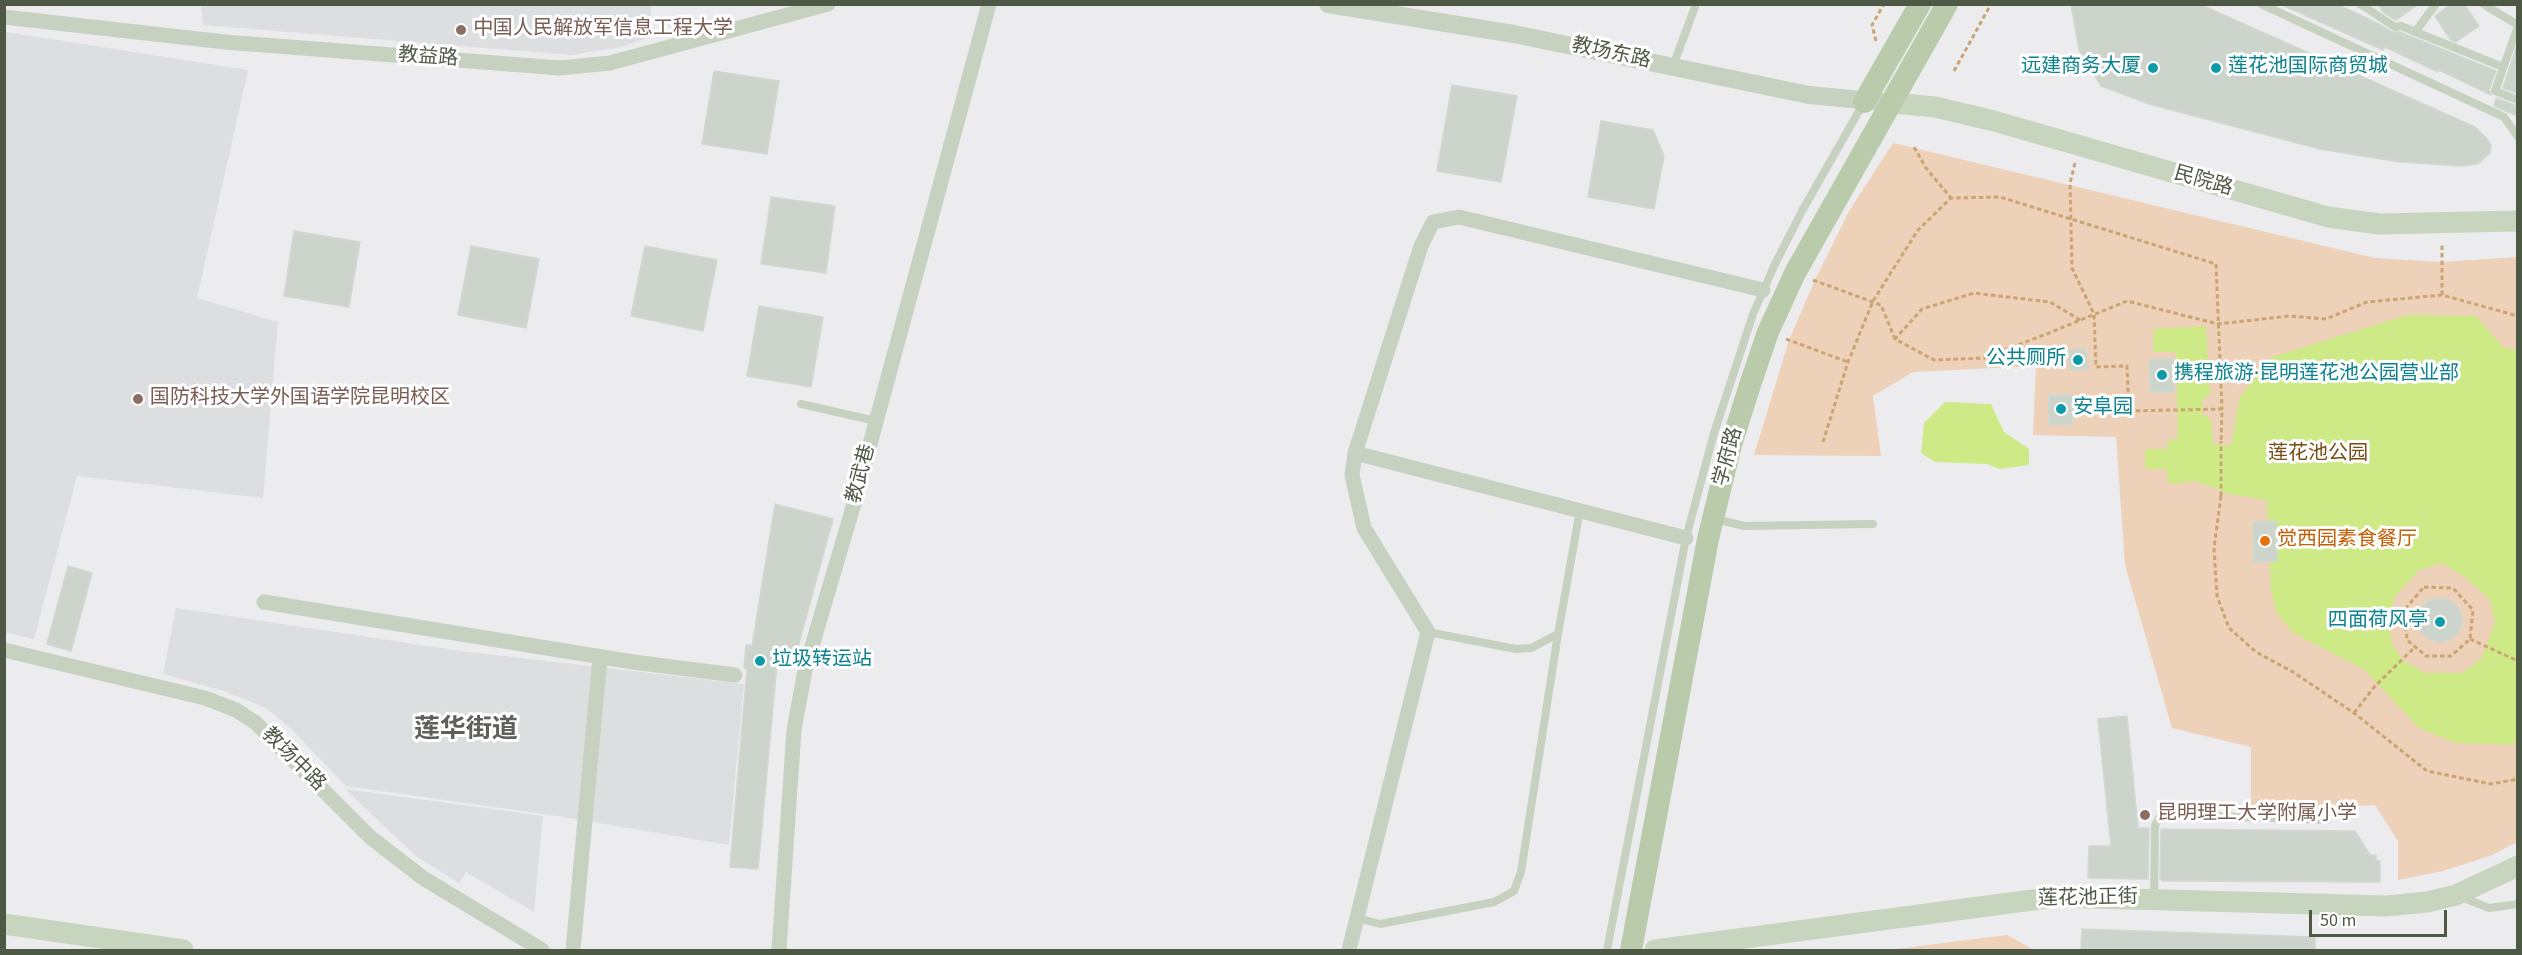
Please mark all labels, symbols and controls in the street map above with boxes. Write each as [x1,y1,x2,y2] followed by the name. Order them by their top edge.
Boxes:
[473,18,733,42] place label: 中国人民解放军信息工程大学
[454,23,468,37] marker: 中国人民解放军信息工程大学
[1569,34,1653,74] street label: 教场东路
[397,44,459,72] street label: 教益路
[2021,56,2141,80] place label: 远建商务大厦
[2228,56,2388,80] place label: 莲花池国际商贸城
[2146,61,2160,75] marker: 远建商务大厦
[2209,61,2223,75] marker: 莲花池国际商贸城
[2171,162,2235,202] street label: 民院路
[1986,348,2066,372] place label: 公共厕所
[2071,353,2085,367] marker: 公共厕所
[2174,363,2459,387] place label: 携程旅游·昆明莲花池公园营业部
[2155,368,2169,382] marker: 携程旅游·昆明莲花池公园营业部
[150,387,450,411] place label: 国防科技大学外国语学院昆明校区
[131,392,145,406] marker: 国防科技大学外国语学院昆明校区
[2073,397,2133,421] place label: 安阜园
[2054,402,2068,416] marker: 安阜园
[1710,425,1748,489] street label: 学府路
[843,442,881,506] street label: 教武巷
[2268,443,2368,467] park label: 莲花池公园
[2277,529,2417,553] place label: 觉西园素食餐厅
[2258,534,2272,548] marker: 觉西园素食餐厅
[2328,610,2428,634] place label: 四面荷风亭
[2433,615,2447,629] marker: 四面荷风亭
[772,649,872,673] place label: 垃圾转运站
[753,654,767,668] marker: 垃圾转运站
[414,715,518,747] district label: 莲华街道
[256,723,330,797] street label: 教场中路
[2157,803,2357,827] place label: 昆明理工大学附属小学
[2138,808,2152,822] marker: 昆明理工大学附属小学
[2038,886,2138,912] street label: 莲花池正街
[2312,898,2450,936] scale bar
[2320,908,2356,933] text: 50 m

